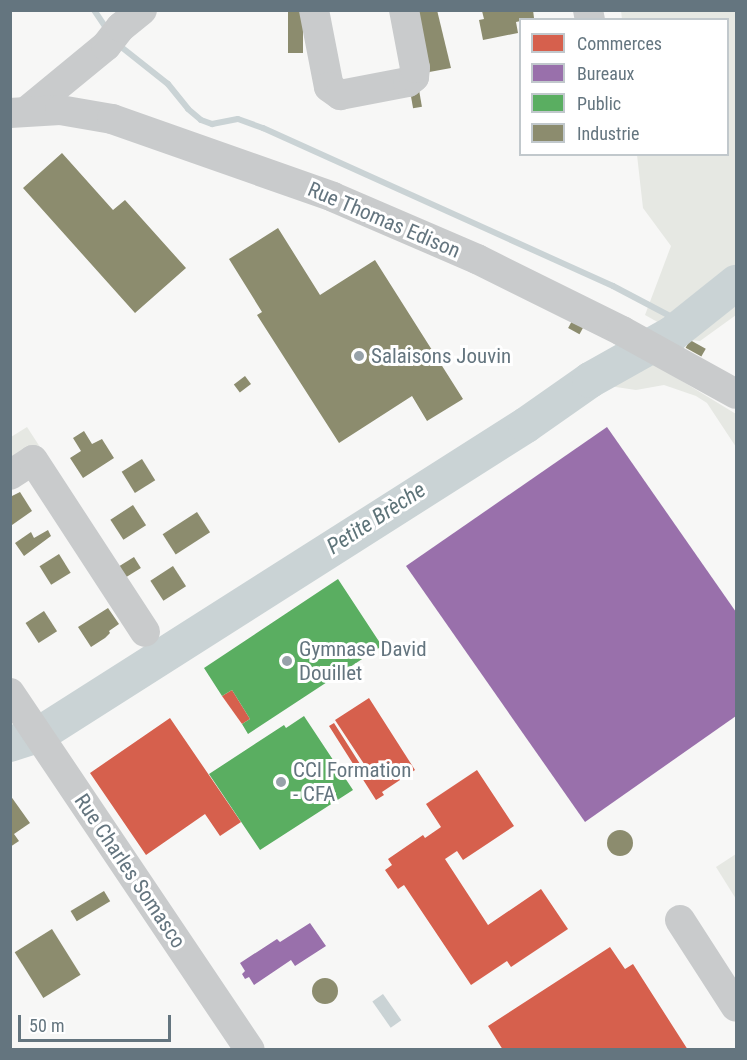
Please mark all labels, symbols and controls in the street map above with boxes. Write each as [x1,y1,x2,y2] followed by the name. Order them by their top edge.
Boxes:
[519,18,729,156] legend
[577,33,662,54] text: Commerces
[577,63,635,84] text: Bureaux
[577,93,621,114] text: Public
[577,123,639,144] text: Industrie
[304,176,464,264] street label: Rue Thomas Edison
[371,343,511,369] place label: Salaisons Jouvin
[352,349,366,363] marker: Salaisons Jouvin
[322,476,430,560] water label: Petite Brèche
[299,636,427,686] place label: Gymnase David Douillet
[280,654,294,668] marker: Gymnase David Douillet
[293,757,411,807] place label: CCI Formation - CFA
[274,775,288,789] marker: CCI Formation - CFA
[69,789,191,953] street label: Rue Charles Somasco
[21,1003,174,1041] scale bar
[29,1015,64,1036] text: 50 m

